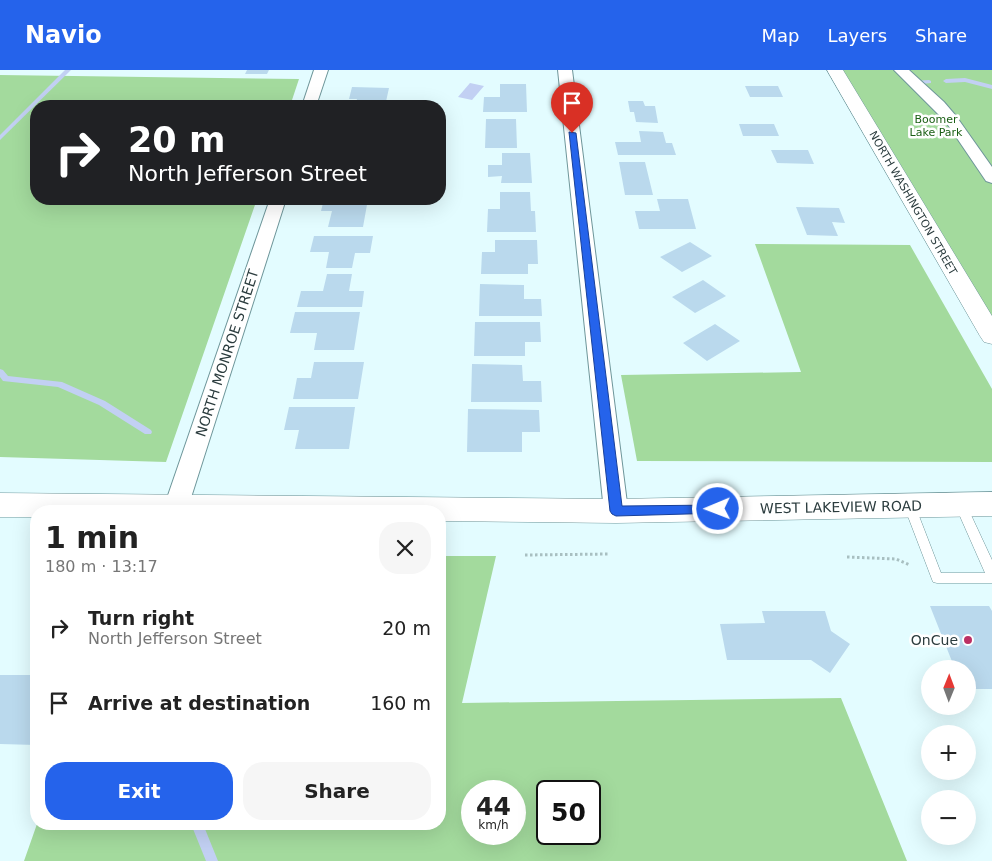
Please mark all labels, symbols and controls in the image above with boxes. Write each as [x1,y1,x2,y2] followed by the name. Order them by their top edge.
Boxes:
[25,21,102,49] text: Navio
[761,25,799,46] text: Map
[827,25,887,46] text: Layers
[915,25,967,46] text: Share
[551,82,593,133] pin
[558,89,586,117] icon: arrive
[910,113,963,139] park label: Boomer Lake Park
[45,120,110,185] icon: right
[128,120,225,160] text: 20 m
[866,129,960,277] street label: NORTH WASHINGTON STREET
[128,161,367,186] text: North Jefferson Street
[192,267,262,439] street label: NORTH MONROE STREET
[691,482,743,534] position arrow
[760,498,922,516] street label: WEST LAKEVIEW ROAD
[45,520,139,555] text: 1 min
[379,522,431,574] button: close
[45,557,158,576] text: 180 m · 13:17
[88,607,194,629] text: Turn right
[45,614,73,642] icon: right
[382,617,431,639] text: 20 m
[88,629,262,648] text: North Jefferson Street
[911,632,958,648] place label: OnCue
[962,634,974,646] marker: OnCue
[921,660,976,715] north arrow
[921,660,976,845] map controls
[45,689,73,717] icon: arrive
[88,692,310,714] text: Arrive at destination
[370,692,431,714] text: 160 m
[921,725,976,780] button: +
[45,762,233,820] button: Exit
[243,762,431,820] button: Share
[536,780,601,845] speed limit sign: 50
[921,790,976,845] button: −
[476,792,511,821] text: 44
[478,818,509,832] text: km/h

